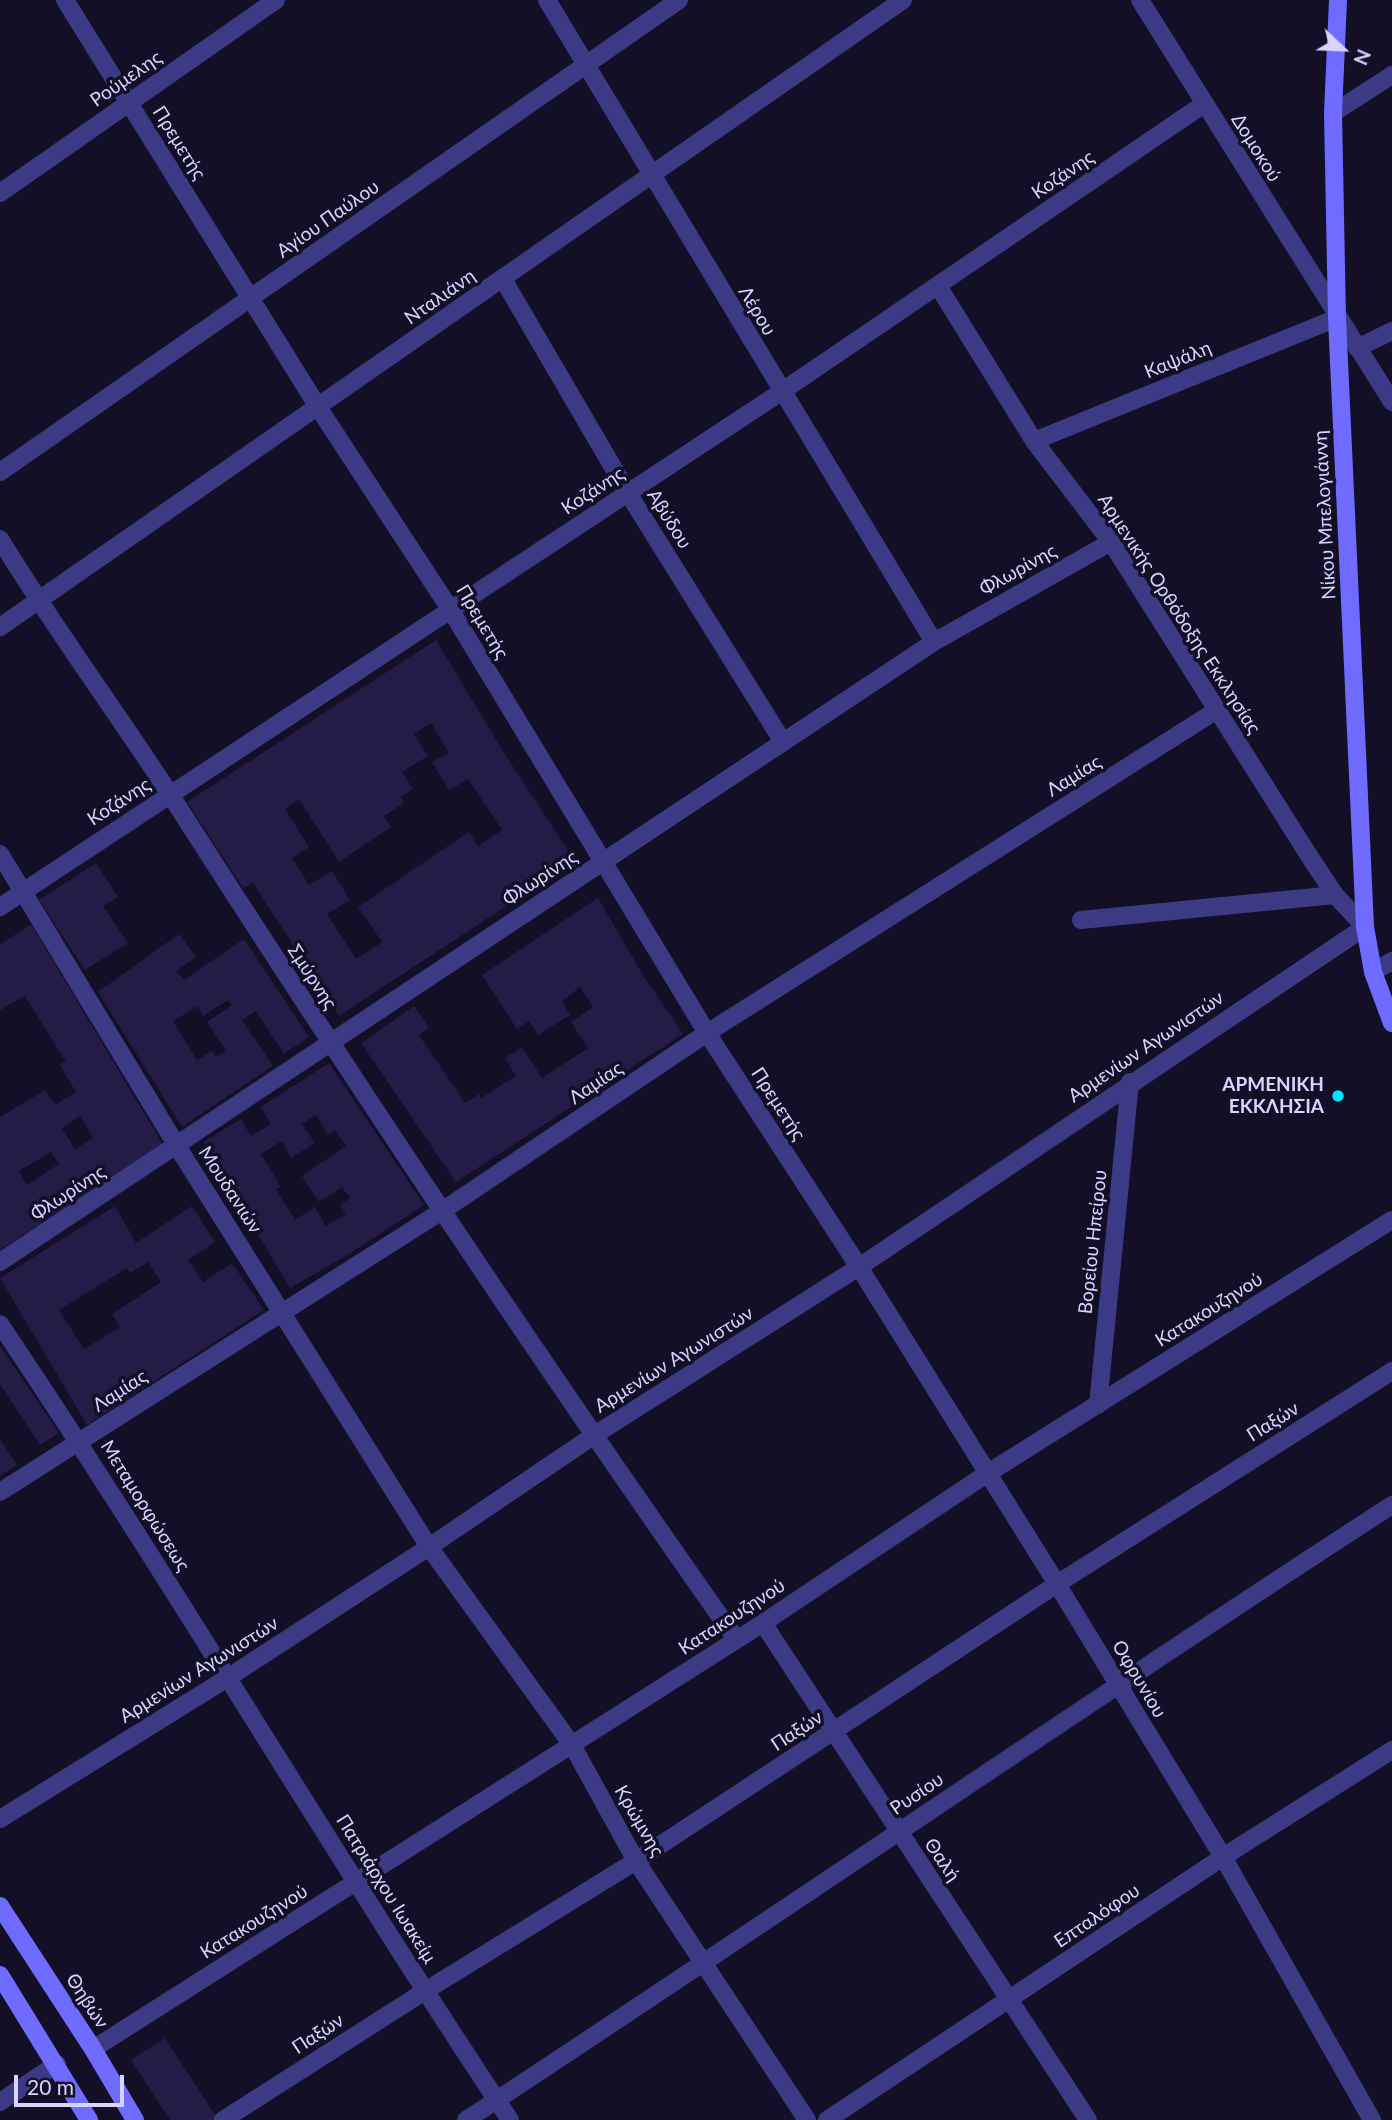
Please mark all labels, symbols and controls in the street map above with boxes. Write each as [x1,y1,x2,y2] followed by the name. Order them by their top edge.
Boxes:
[1308,14,1378,84] north arrow
[86,46,166,112] street label: Ρούμελης
[1349,46,1376,69] text: N
[148,102,210,184] street label: Πρεμετής
[1226,110,1286,186] street label: Δομοκού
[1027,146,1099,204] street label: Κοζάνης
[272,175,384,263] street label: Αγίου Παύλου
[400,264,480,330] street label: Νταλιάνη
[734,282,780,340] street label: Λέρου
[1141,336,1215,384] street label: Καψάλη
[1309,430,1341,600] street label: Νίκου Μπελογιάννη
[557,462,629,520] street label: Κοζάνης
[642,485,696,553] street label: Αβύδου
[1093,490,1265,738] street label: Αρμενικής Ορθόδοξης Εκκλησίας
[976,540,1060,600] street label: Φλωρίνης
[451,581,513,663] street label: Πρεμετής
[1042,750,1106,802] street label: Λαμίας
[83,773,155,831] street label: Κοζάνης
[498,845,582,911] street label: Φλωρίνης
[283,940,341,1014] street label: Σμύρνης
[1064,986,1228,1108] street label: Αρμενίων Αγωνιστών
[565,1057,627,1109] street label: Λαμίας
[746,1063,810,1145] street label: Πρεμετής
[1222,1074,1324,1118] place label: ΑΡΜΕΝΙΚΗ ΕΚΚΛΗΣΙΑ
[1330,1088,1346,1104] marker: ΑΡΜΕΝΙΚΗ ΕΚΚΛΗΣΙΑ
[193,1142,267,1238] street label: Μουδανιών
[26,1160,110,1226] street label: Φλωρίνης
[1074,1169,1112,1315] street label: Βορείου Ηπείρου
[1151,1268,1267,1352] street label: Κατακουζηνού
[591,1302,757,1418] street label: Αρμενίων Αγωνιστών
[89,1365,151,1417] street label: Λαμίας
[1243,1397,1303,1447] street label: Παξών
[96,1436,194,1576] street label: Μεταμορφώσεως
[675,1574,789,1660] street label: Κατακουζηνού
[116,1612,282,1728] street label: Αρμενίων Αγωνιστών
[1107,1636,1171,1722] street label: Οφρυνίου
[767,1706,827,1756] street label: Παξών
[886,1768,948,1820] street label: Ρυσίου
[610,1781,668,1861] street label: Κρώμνης
[331,1810,441,1968] street label: Πατριάρχου Ιωακείμ
[919,1834,965,1886] street label: Θαλή
[1050,1879,1144,1953] street label: Επταλόφου
[196,1880,312,1964] street label: Κατακουζηνού
[61,1969,113,2033] street label: Θηβών
[288,2009,348,2059] street label: Παξών
[18,2060,128,2104] scale bar
[27,2074,74,2099] text: 20 m

